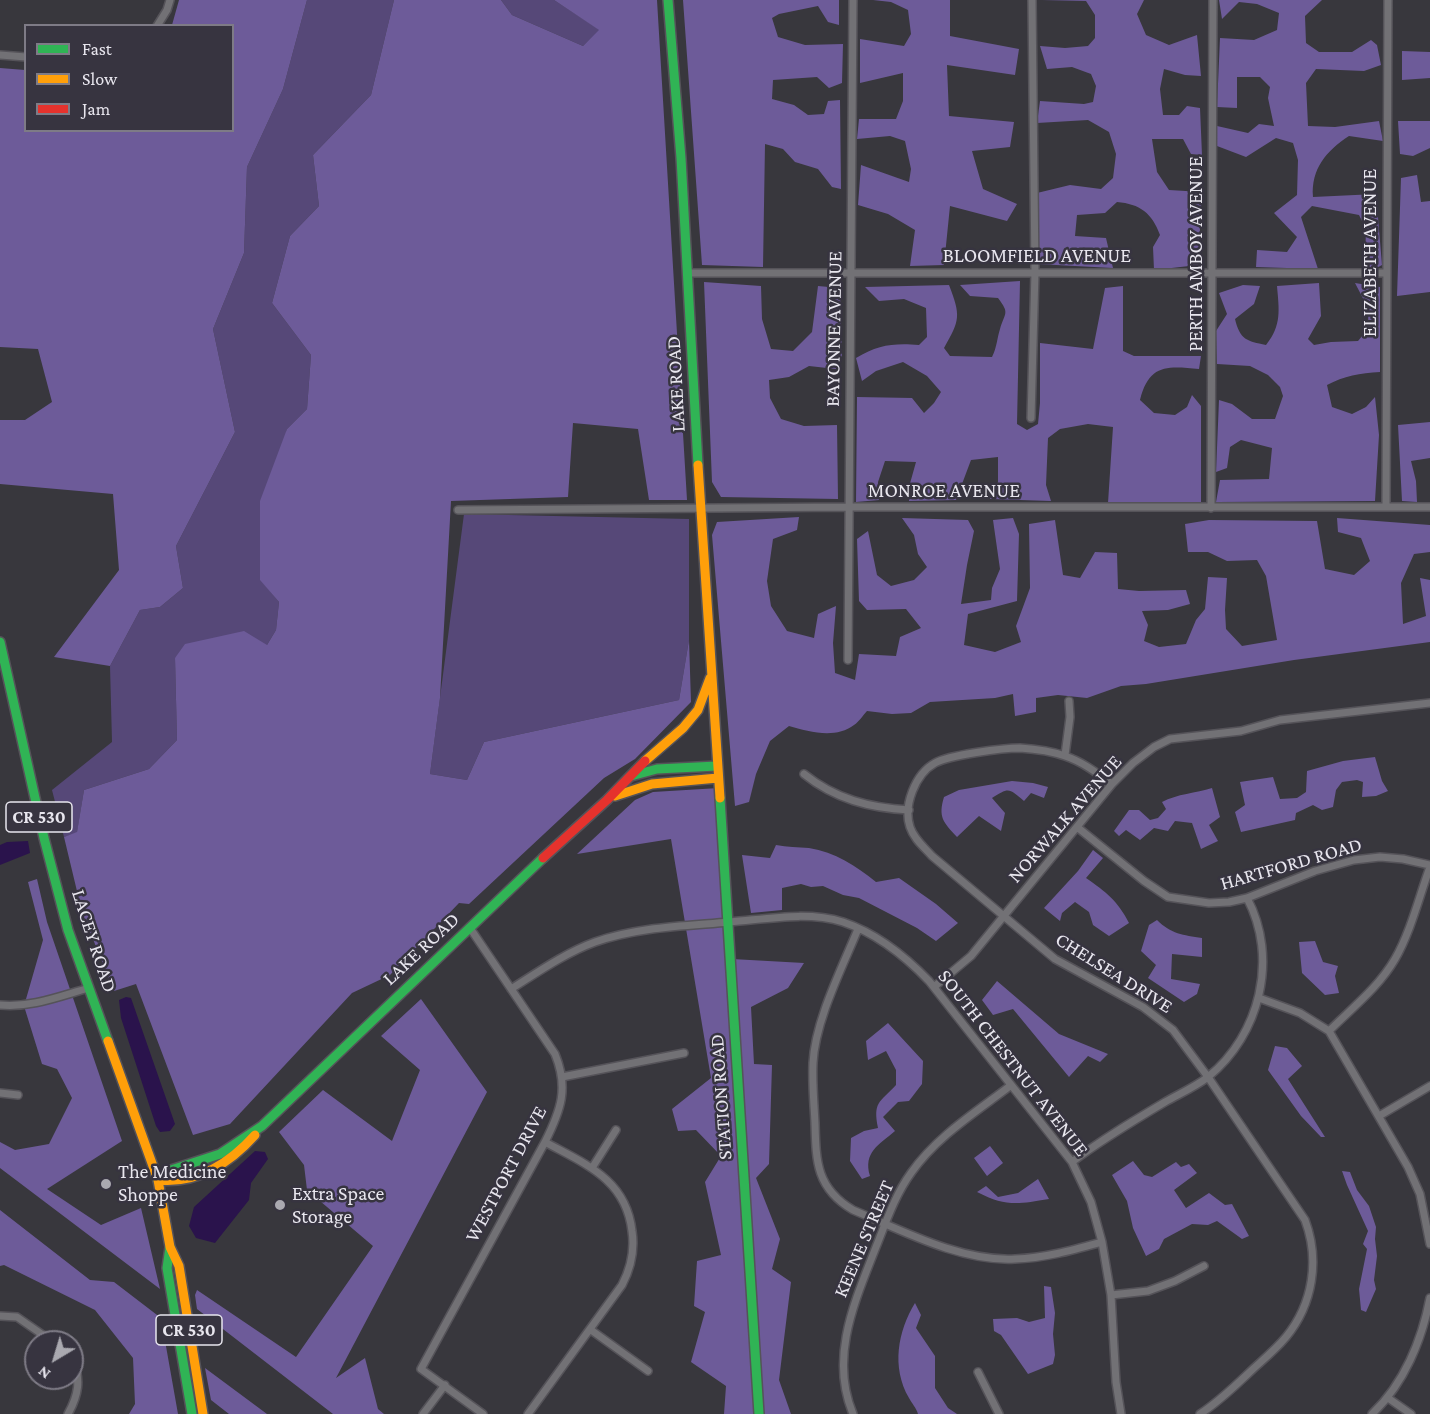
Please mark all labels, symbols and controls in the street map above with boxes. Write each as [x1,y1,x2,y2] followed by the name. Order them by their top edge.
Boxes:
[24,24,234,132] legend
[82,39,112,59] text: Fast
[82,69,117,89] text: Slow
[82,99,110,119] text: Jam
[1184,156,1208,352] street label: PERTH AMBOY AVENUE
[1358,169,1382,337] street label: ELIZABETH AVENUE
[943,244,1131,268] street label: BLOOMFIELD AVENUE
[821,251,847,407] street label: BAYONNE AVENUE
[661,335,691,433] street label: LAKE ROAD
[868,479,1020,503] street label: MONROE AVENUE
[1003,750,1127,888] street label: NORWALK AVENUE
[6,802,72,832] road number: CR 530
[1217,832,1365,896] street label: HARTFORD ROAD
[66,887,122,995] street label: LACEY ROAD
[378,907,464,991] street label: LAKE ROAD
[1051,927,1177,1019] street label: CHELSEA DRIVE
[933,965,1093,1161] street label: SOUTH CHESTNUT AVENUE
[705,1033,737,1161] street label: STATION ROAD
[460,1102,552,1246] street label: WESTPORT DRIVE
[118,1160,226,1207] place label: The Medicine Shoppe
[99,1177,113,1191] marker: The Medicine Shoppe
[829,1177,899,1301] street label: KEENE STREET
[292,1182,384,1229] place label: Extra Space Storage
[273,1198,287,1212] marker: Extra Space Storage
[156,1315,222,1345] road number: CR 530
[24,1330,84,1390] north arrow
[34,1363,53,1383] text: N

